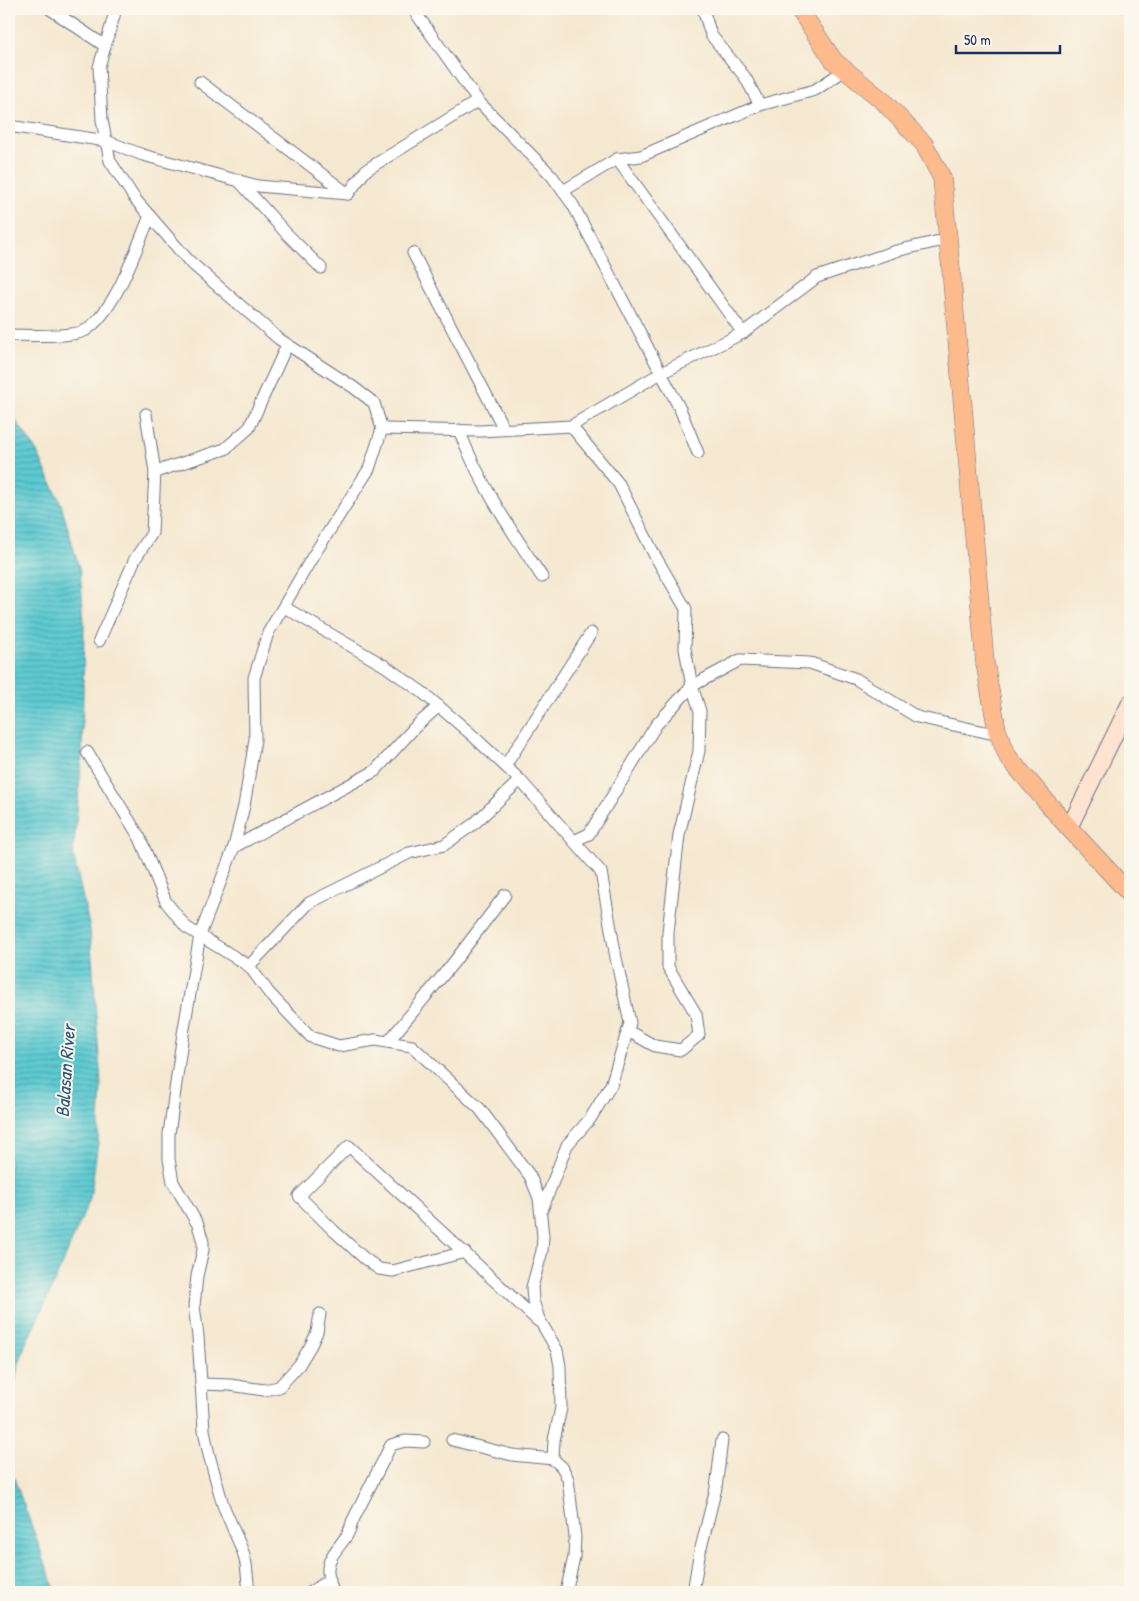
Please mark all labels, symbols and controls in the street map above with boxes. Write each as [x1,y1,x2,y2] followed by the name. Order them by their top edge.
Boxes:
[956,22,1060,54] scale bar
[964,29,991,50] text: 50 m
[49,1021,81,1118] water label: Balasan River

